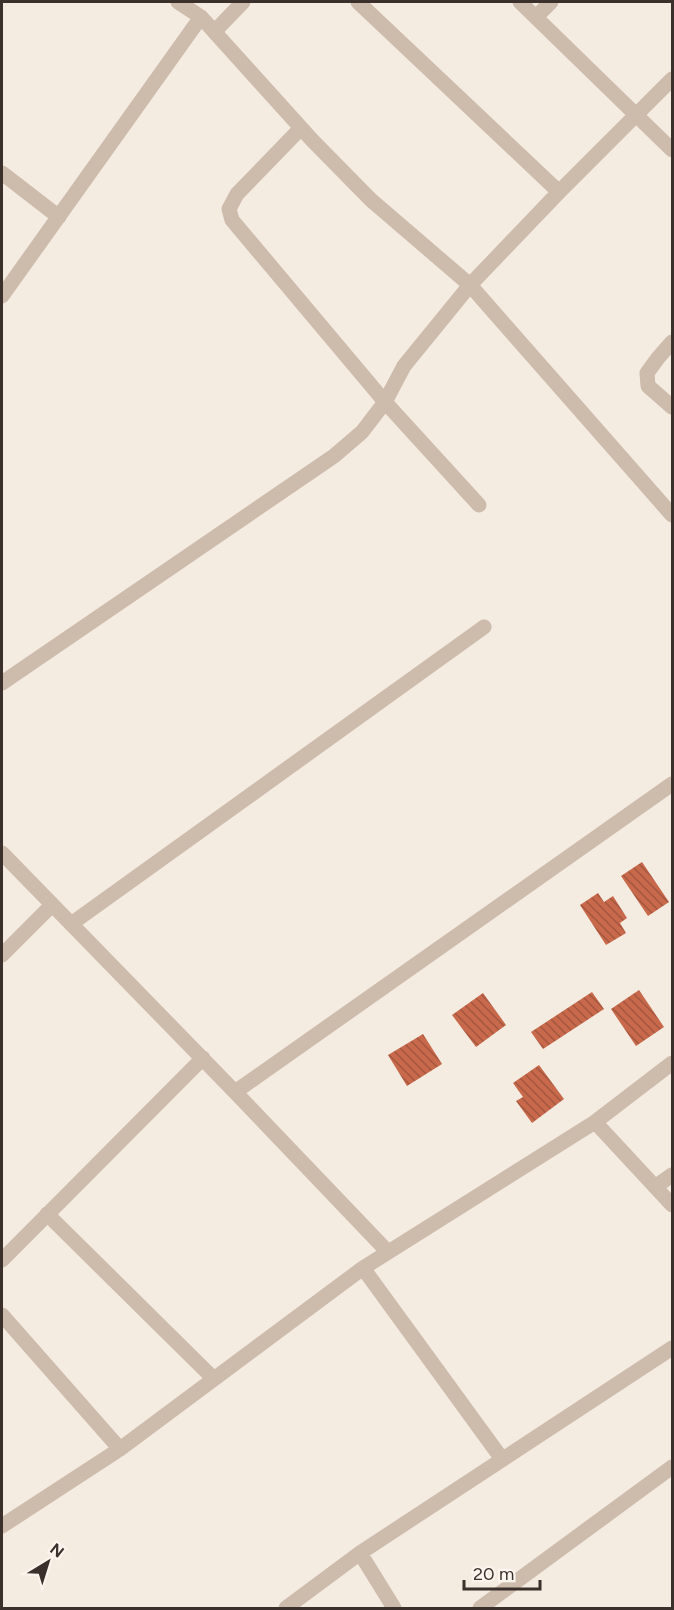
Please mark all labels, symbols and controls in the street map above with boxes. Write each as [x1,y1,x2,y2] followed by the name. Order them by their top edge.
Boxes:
[18,1532,78,1592] north arrow
[46,1539,68,1562] text: N
[464,1553,540,1591] scale bar
[473,1563,514,1585] text: 20 m

